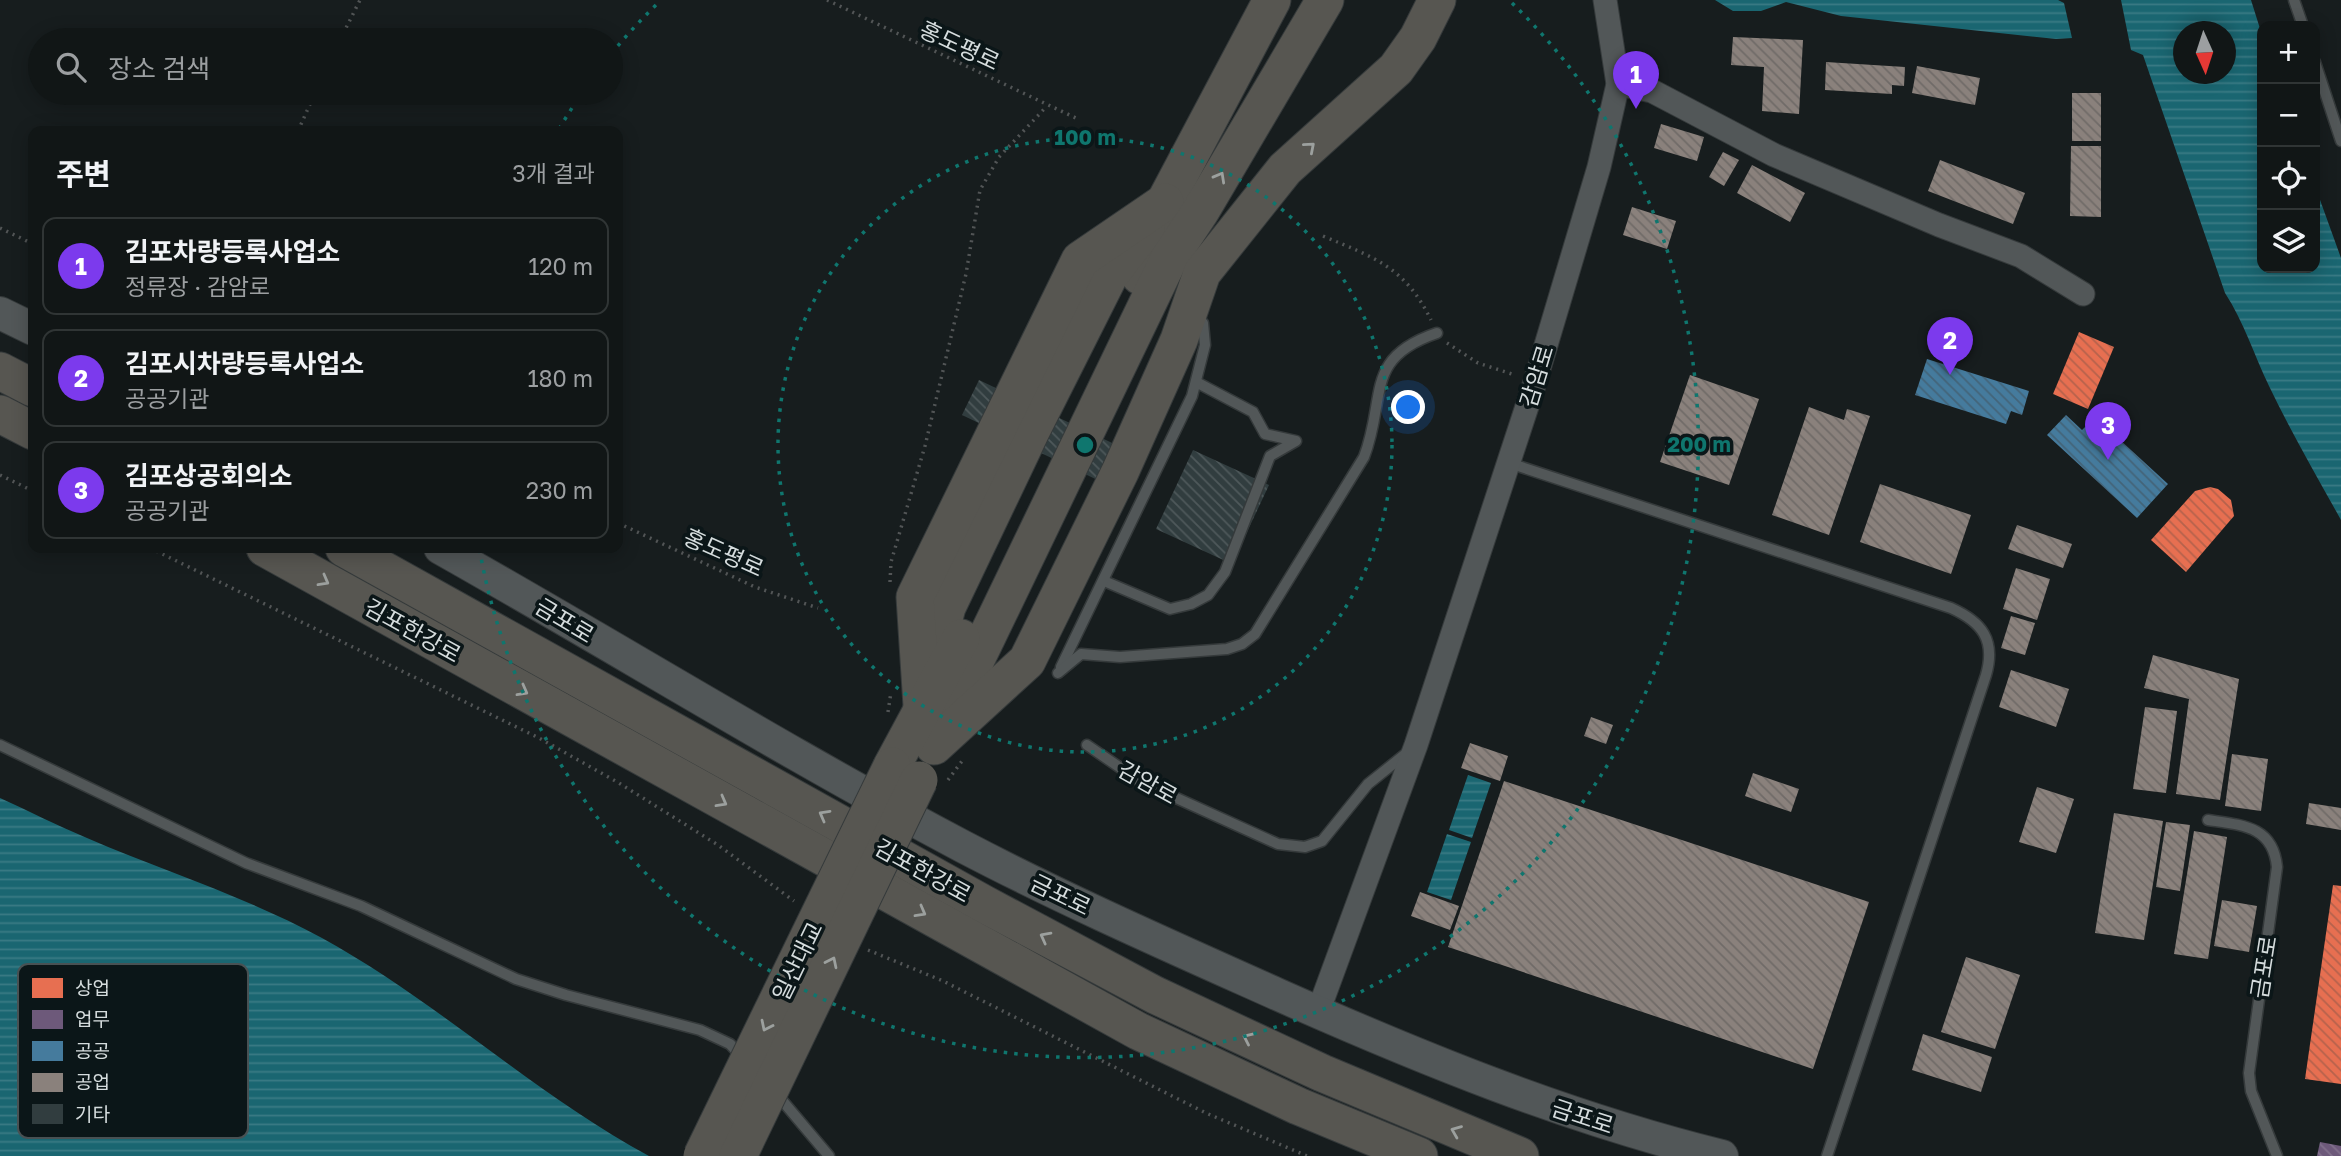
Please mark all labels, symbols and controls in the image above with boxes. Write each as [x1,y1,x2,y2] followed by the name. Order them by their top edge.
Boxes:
[916,14,1004,76] street label: 홍도평로
[2173,21,2236,84] north arrow
[2257,21,2320,273] map controls
[2257,21,2320,84] button: +
[28,28,623,105] search box
[52,48,90,86] icon: search
[1613,51,1659,109] pin: 1
[108,53,210,84] text: 장소 검색
[2257,84,2320,147] button: −
[1054,124,1116,150] text: 100 m
[1302,143,1315,155] one-way arrow
[2257,147,2320,210] button: locate
[56,156,111,192] text: 주변
[512,159,595,187] text: 3개 결과
[1212,172,1225,185] one-way arrow
[2257,210,2320,273] button: layers
[125,236,340,267] text: 김포차량등록사업소
[75,252,87,280] text: 1
[528,252,593,280] text: 120 m
[125,272,270,300] text: 정류장 · 감암로
[1927,317,1973,375] pin: 2
[1513,342,1559,410] street label: 감암로
[125,348,364,379] text: 김포시차량등록사업소
[74,364,88,392] text: 2
[527,364,593,392] text: 180 m
[125,384,210,412] text: 공공기관
[1391,390,1425,424] your location
[2085,402,2131,460] pin: 3
[1667,431,1731,457] text: 200 m
[1073,433,1097,457] centre of rings
[125,460,292,491] text: 김포상공회의소
[74,476,88,504] text: 3
[526,476,593,504] text: 230 m
[125,496,210,524] text: 공공기관
[680,522,768,582] street label: 홍도평로
[317,573,330,586] one-way arrow
[360,592,466,668] street label: 김포한강로
[531,592,599,648] street label: 금포로
[516,683,529,696] one-way arrow
[1113,754,1183,810] street label: 감암로
[715,794,727,807] one-way arrow
[819,810,832,823] one-way arrow
[870,832,976,908] street label: 김포한강로
[1026,868,1096,920] street label: 금포로
[914,904,926,917] one-way arrow
[766,917,828,1005] street label: 일산대교
[1040,931,1052,945] one-way arrow
[2244,933,2282,1001] street label: 금포로
[824,957,838,969] one-way arrow
[18,964,248,1138] legend
[75,976,110,999] text: 상업
[75,1007,110,1030] text: 업무
[760,1019,774,1031] one-way arrow
[1243,1032,1255,1046] one-way arrow
[75,1039,110,1062] text: 공공
[75,1070,110,1093] text: 공업
[1548,1093,1618,1139] street label: 금포로
[75,1102,110,1125] text: 기타
[1451,1125,1463,1139] one-way arrow

